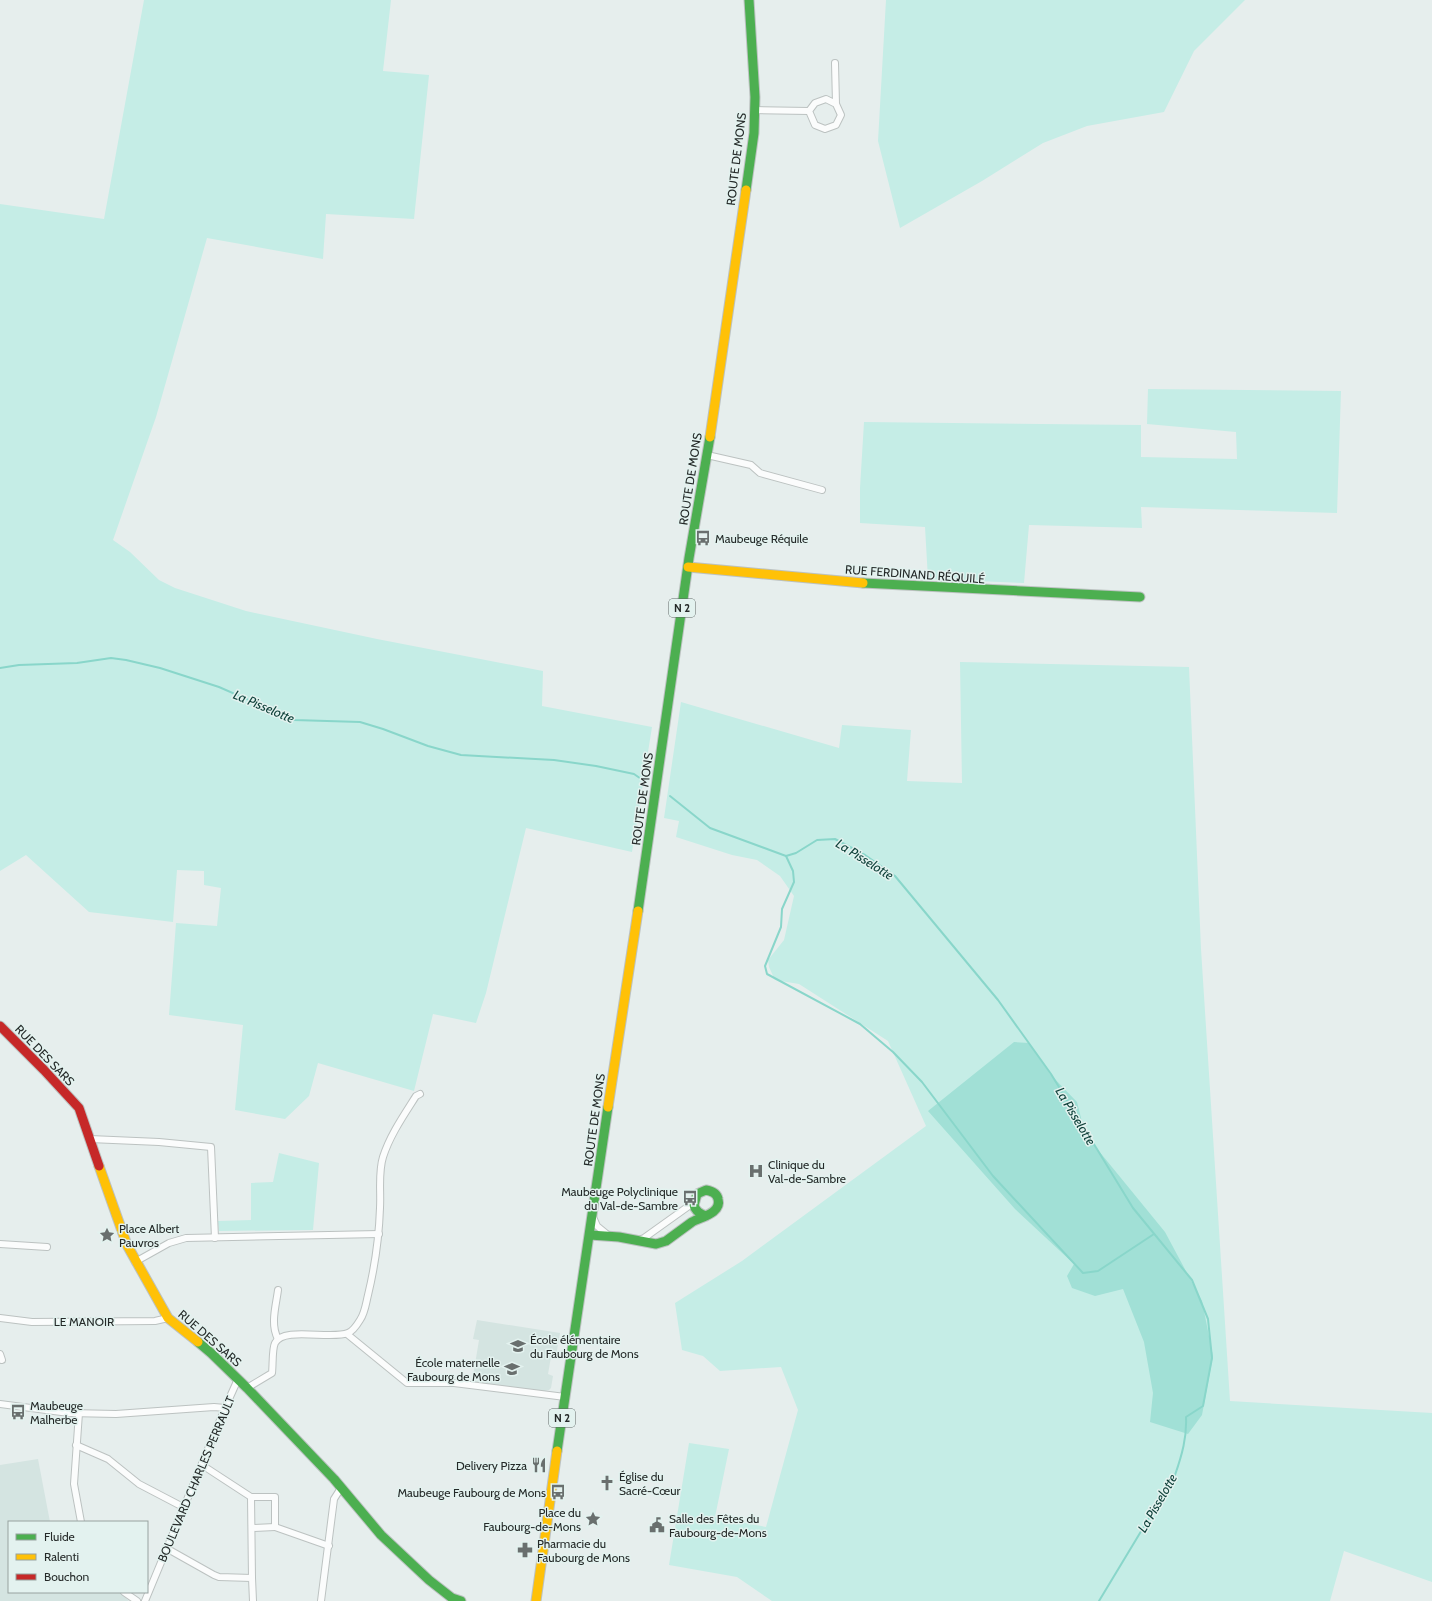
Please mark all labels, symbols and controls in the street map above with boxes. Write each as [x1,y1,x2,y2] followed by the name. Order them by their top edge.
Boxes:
[723,112,749,206] street label: ROUTE DE MONS
[675,432,705,526] street label: ROUTE DE MONS
[694,529,712,547] bus stop icon: Maubeuge Réquile
[715,531,808,546] place label: Maubeuge Réquile
[844,562,986,586] street label: RUE FERDINAND RÉQUILÉ
[669,599,695,617] road number: N 2
[231,686,297,726] water label: La Pisselotte
[628,752,656,846] street label: ROUTE DE MONS
[833,835,897,883] water label: La Pisselotte
[12,1021,78,1089] street label: RUE DES SARS
[580,1073,608,1167] street label: ROUTE DE MONS
[1052,1084,1100,1148] water label: La Pisselotte
[768,1157,846,1186] place label: Clinique du Val-de-Sambre
[747,1162,765,1180] hospital icon: Clinique du Val-de-Sambre
[561,1184,678,1213] place label: Maubeuge Polyclinique du Val-de-Sambre
[681,1189,699,1207] bus stop icon: Maubeuge Polyclinique du Val-de-Sambre
[119,1221,179,1250] place label: Place Albert Pauvros
[98,1226,116,1244] place icon: Place Albert Pauvros
[175,1306,245,1370] street label: RUE DES SARS
[54,1314,115,1329] street label: LE MANOIR
[530,1332,639,1361] place label: École élémentaire du Faubourg de Mons
[509,1337,527,1355] school or university icon: École élémentaire du Faubourg de Mons
[407,1355,500,1384] place label: École maternelle Faubourg de Mons
[503,1360,521,1378] school or university icon: École maternelle Faubourg de Mons
[154,1393,238,1564] street label: BOULEVARD CHARLES PERRAULT
[30,1398,83,1427] place label: Maubeuge Malherbe
[9,1403,27,1421] bus stop icon: Maubeuge Malherbe
[549,1409,575,1427] road number: N 2
[530,1456,548,1474] restaurant icon: Delivery Pizza
[456,1458,527,1473] place label: Delivery Pizza
[619,1469,680,1498] place label: Église du Sacré-Cœur
[1134,1471,1180,1535] water label: La Pisselotte
[598,1474,616,1492] church icon: Église du Sacré-Cœur
[549,1483,567,1501] bus stop icon: Maubeuge Faubourg de Mons
[397,1485,546,1500] place label: Maubeuge Faubourg de Mons
[483,1505,581,1534] place label: Place du Faubourg-de-Mons
[584,1510,602,1528] place icon: Place du Faubourg-de-Mons
[669,1511,767,1540] place label: Salle des Fêtes du Faubourg-de-Mons
[648,1516,666,1534] public building icon: Salle des Fêtes du Faubourg-de-Mons
[8,1521,148,1593] legend
[44,1529,75,1544] text: Fluide
[537,1536,630,1565] place label: Pharmacie du Faubourg de Mons
[516,1541,534,1559] pharmacy icon: Pharmacie du Faubourg de Mons
[44,1549,79,1564] text: Ralenti
[44,1569,90,1584] text: Bouchon

